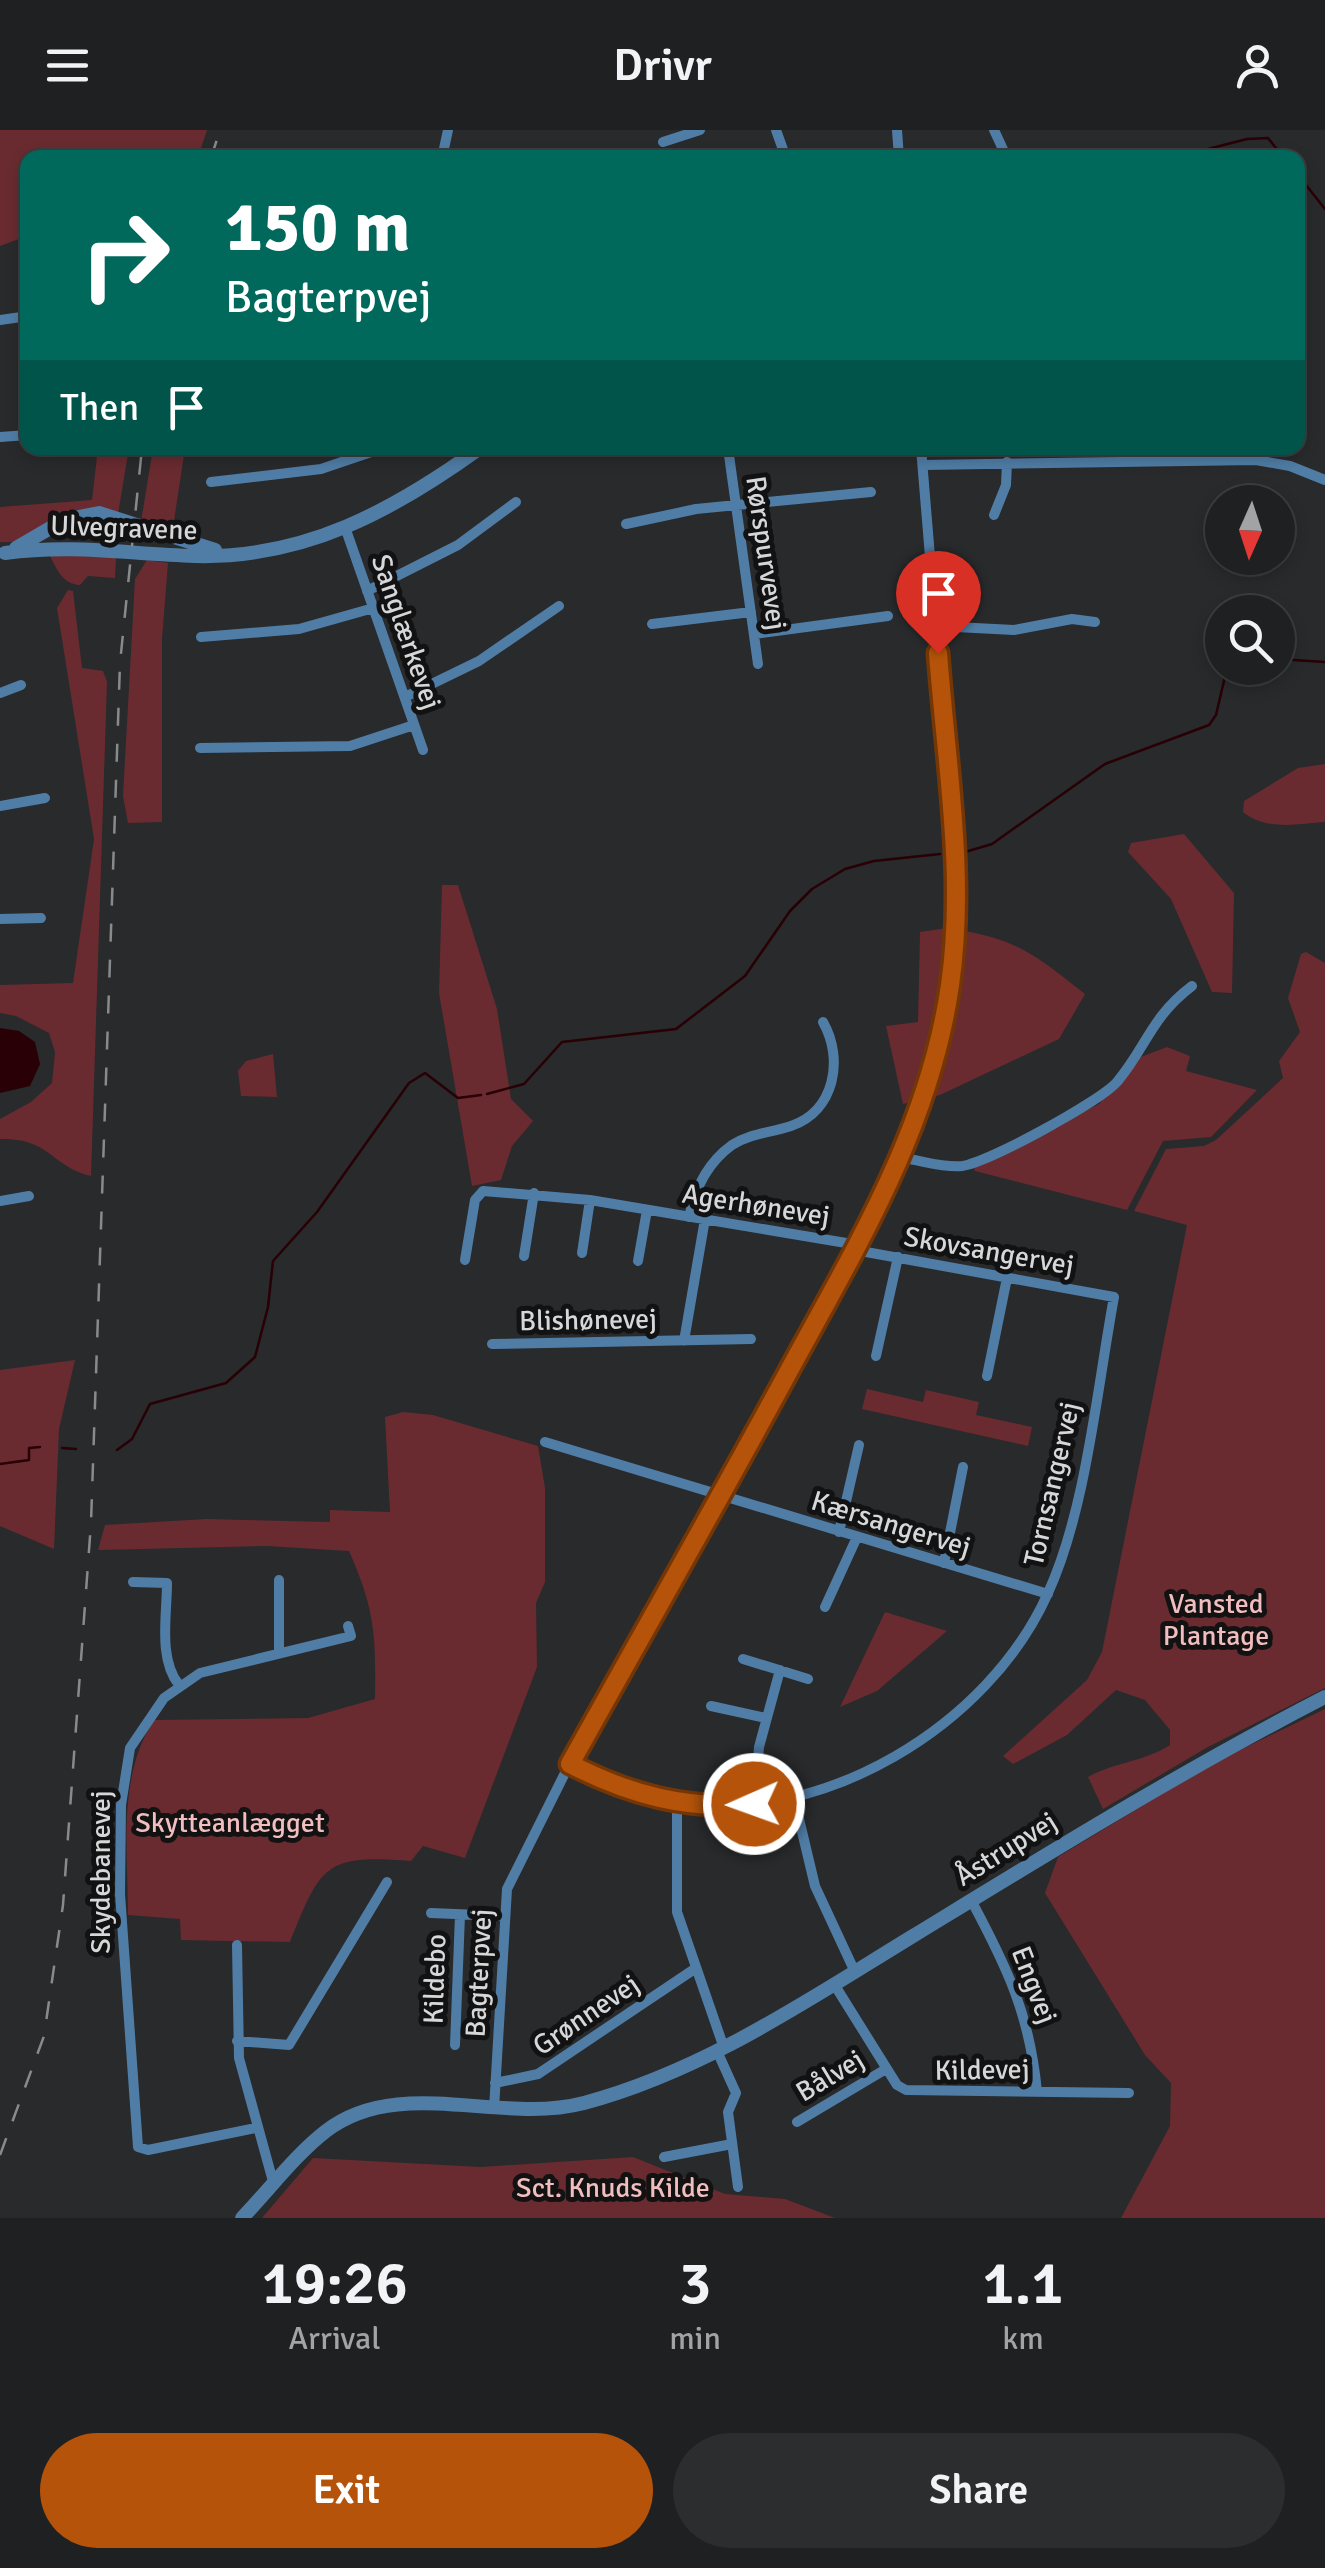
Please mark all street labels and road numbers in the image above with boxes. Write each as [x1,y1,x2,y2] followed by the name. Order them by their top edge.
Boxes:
[738,474,794,632] street label: Rørspurvevej
[50,508,198,548] street label: Ulvegravene
[364,550,448,714] street label: Sanglærkevej
[680,1177,832,1233] street label: Agerhønevej
[901,1219,1077,1283] street label: Skovsangervej
[519,1302,657,1338] street label: Blishønevej
[1017,1399,1087,1569] street label: Tornsangervej
[807,1484,975,1564] street label: Kærsangervej
[84,1790,118,1954] street label: Skydebanevej
[949,1804,1063,1894] street label: Åstrupvej
[459,1908,499,2038] street label: Bagterpvej
[416,1933,454,2025] street label: Kildebo
[1004,1942,1064,2028] street label: Engvej
[526,1967,646,2063] street label: Grønnevej
[790,2043,870,2109] street label: Bålvej
[934,2052,1030,2088] street label: Kildevej

